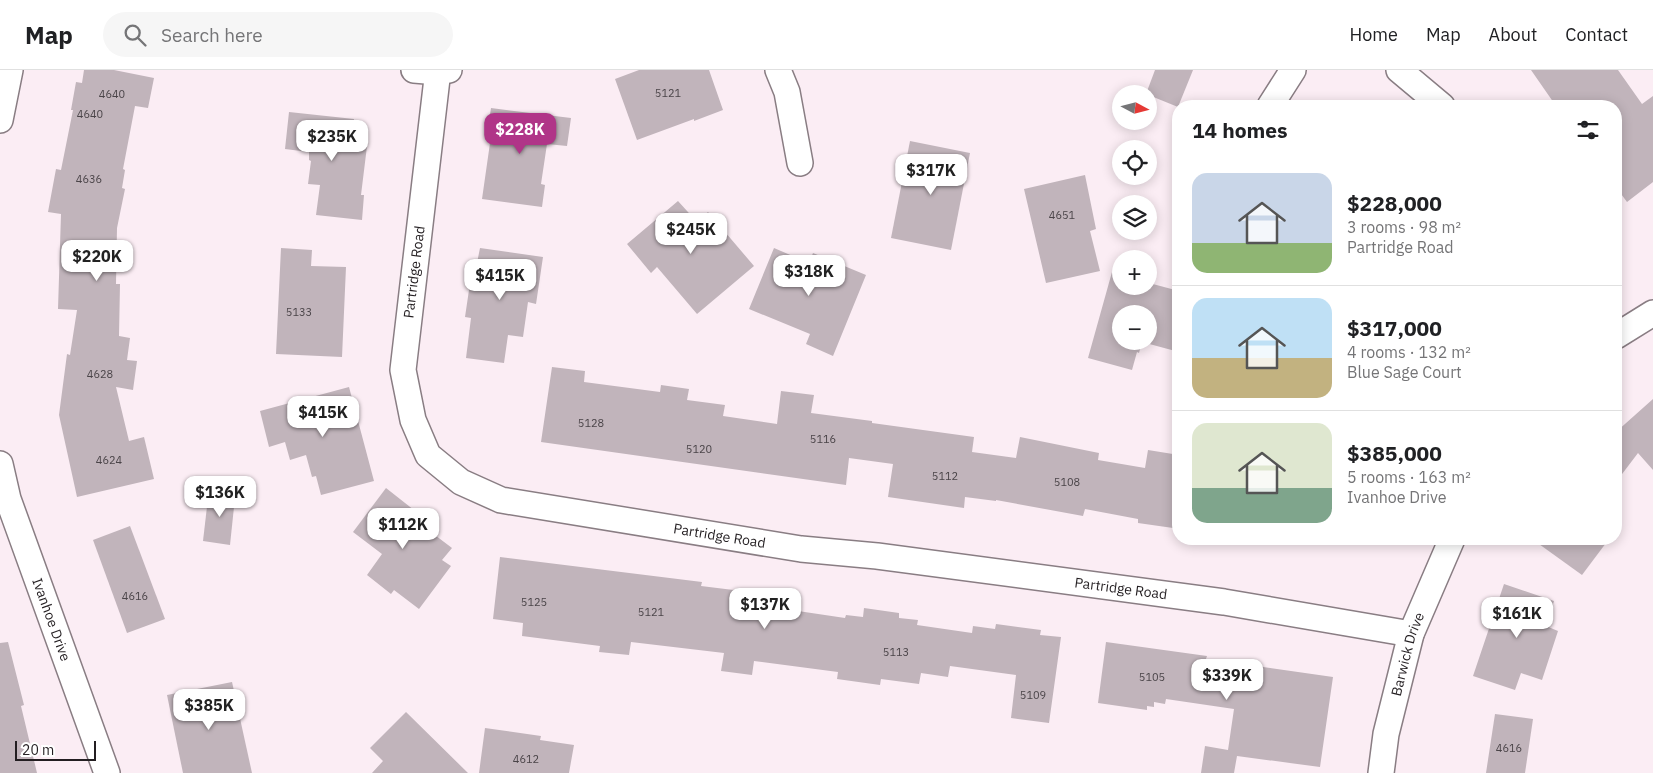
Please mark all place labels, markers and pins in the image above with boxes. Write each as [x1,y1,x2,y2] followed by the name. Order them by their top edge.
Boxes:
[485,112,555,155] pin: $228K
[297,119,367,162] pin: $235K
[896,154,966,196] pin: $317K
[656,212,726,255] pin: $245K
[62,240,132,282] pin: $220K
[774,254,844,297] pin: $318K
[465,258,535,301] pin: $415K
[288,396,358,438] pin: $415K
[185,476,255,518] pin: $136K
[368,508,438,550] pin: $112K
[730,588,800,630] pin: $137K
[1482,596,1552,639] pin: $161K
[1192,658,1262,701] pin: $339K
[174,688,244,731] pin: $385K

